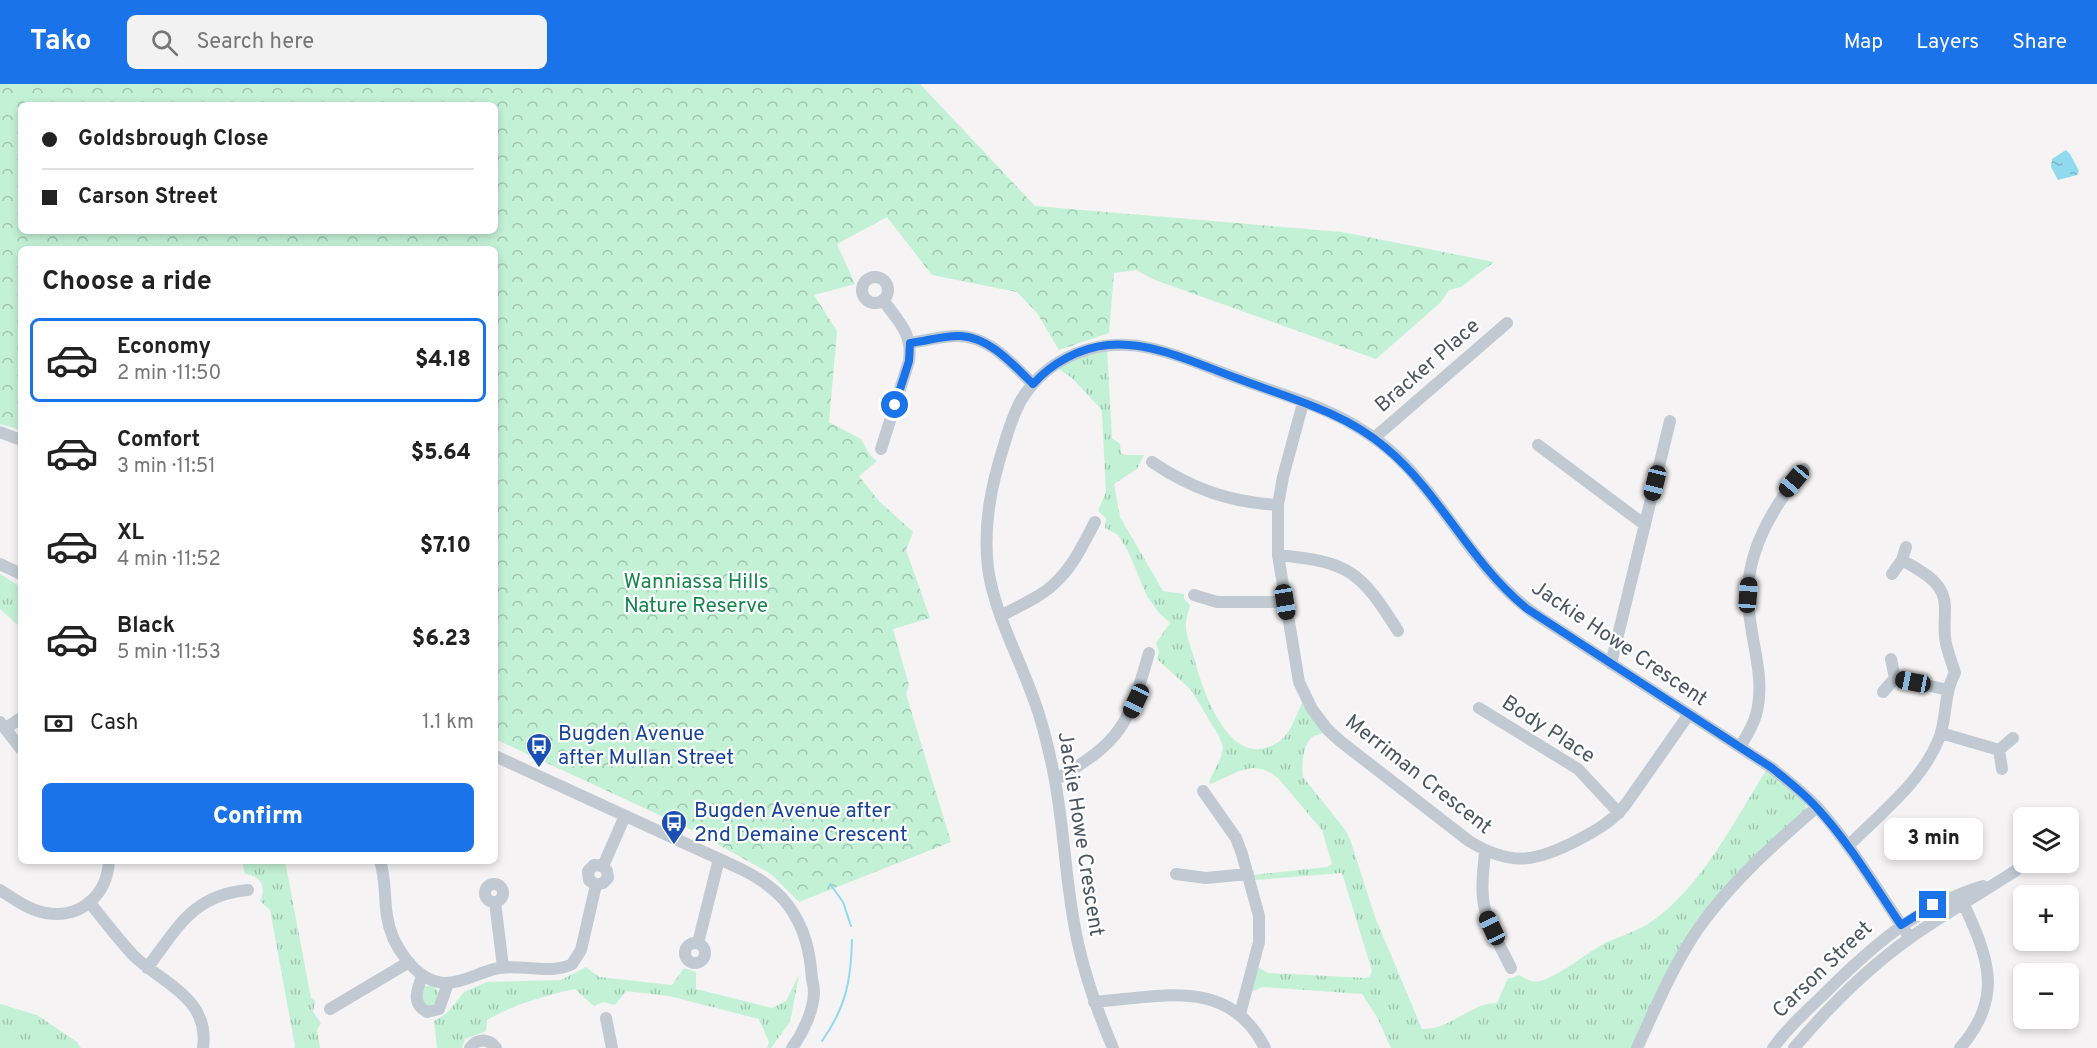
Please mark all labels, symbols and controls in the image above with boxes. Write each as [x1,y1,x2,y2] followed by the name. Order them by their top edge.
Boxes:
[127,15,547,69] search box
[30,24,91,60] text: Tako
[148,26,181,59] icon: search
[196,29,314,56] text: Search here
[1844,29,1883,56] text: Map
[1916,29,1979,56] text: Layers
[2012,29,2067,56] text: Share
[78,126,269,153] text: Goldsbrough Close
[78,184,218,211] text: Carson Street
[42,265,212,299] text: Choose a ride
[1370,313,1486,419] street label: Bracker Place
[45,333,99,387] icon: car
[117,334,211,361] text: Economy
[415,347,471,374] text: $4.18
[117,361,221,387] text: 2 min · 11:50
[881,391,908,418] route start
[45,426,99,480] icon: car
[117,427,200,454] text: Comfort
[411,440,471,467] text: $5.64
[117,454,216,480] text: 3 min · 11:51
[1776,461,1812,501] car
[1642,463,1668,503] car
[45,519,99,573] icon: car
[117,520,144,547] text: XL
[420,533,471,560] text: $7.10
[117,547,221,573] text: 4 min · 11:52
[623,569,769,620] park label: Wanniassa Hills Nature Reserve
[1526,575,1712,713] street label: Jackie Howe Crescent
[1738,576,1758,614] car
[1273,583,1297,621] car
[45,612,99,666] icon: car
[117,613,175,640] text: Black
[412,626,471,653] text: $6.23
[117,640,221,666] text: 5 min · 11:53
[1894,670,1932,694] car
[1120,681,1152,721] car
[1496,690,1600,770] street label: Body Place
[42,707,75,740] icon: cash
[1339,709,1497,841] street label: Merriman Crescent
[90,710,139,737] text: Cash
[422,710,474,736] text: 1.1 km
[558,721,734,772] place label: Bugden Avenue after Mullan Street
[1050,730,1110,938] street label: Jackie Howe Crescent
[524,731,554,769] bus stop icon: Bugden Avenue after Mullan Street
[42,783,474,852] button: Confirm
[694,798,908,849] place label: Bugden Avenue after 2nd Demaine Crescent
[2013,807,2079,1029] map controls
[2013,807,2079,873] button: layers
[659,808,689,846] bus stop icon: Bugden Avenue after 2nd Demaine Crescent
[1884,818,1982,860] callout: 3 min
[1907,826,1960,852] text: 3 min
[2013,885,2079,951] button: +
[1919,891,1946,918] route end
[1476,908,1508,948] car
[1767,916,1879,1024] street label: Carson Street
[2013,963,2079,1029] button: −

